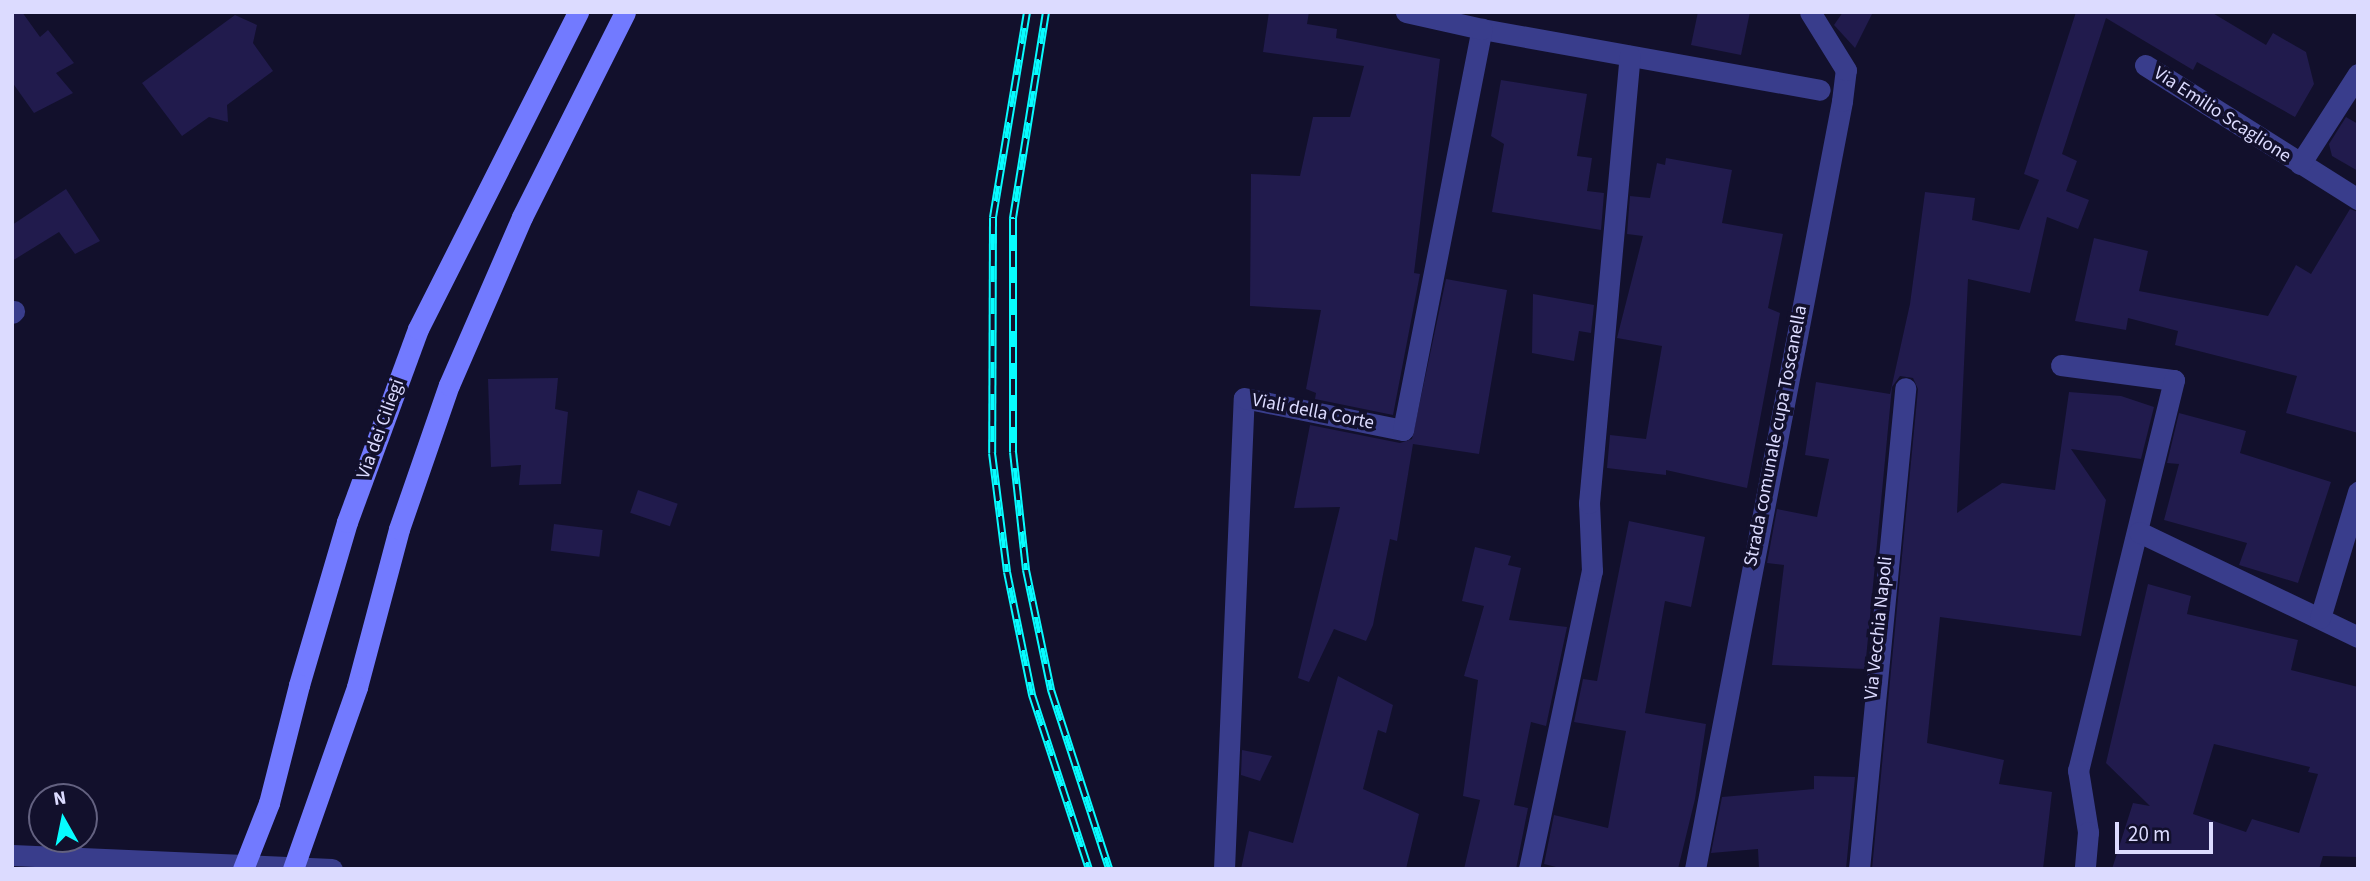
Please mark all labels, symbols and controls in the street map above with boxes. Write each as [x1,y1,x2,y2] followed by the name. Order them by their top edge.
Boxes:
[2149,62,2295,168] street label: Via Emilio Scaglione
[1739,304,1813,568] street label: Strada comunale cupa Toscanella
[352,376,410,482] street label: Via dei Ciliegi
[1250,389,1376,435] street label: Viali della Corte
[1860,555,1898,701] street label: Via Vecchia Napoli
[28,783,98,853] north arrow
[52,784,68,813] text: N
[2118,808,2216,852] scale bar
[2128,819,2170,849] text: 20 m

